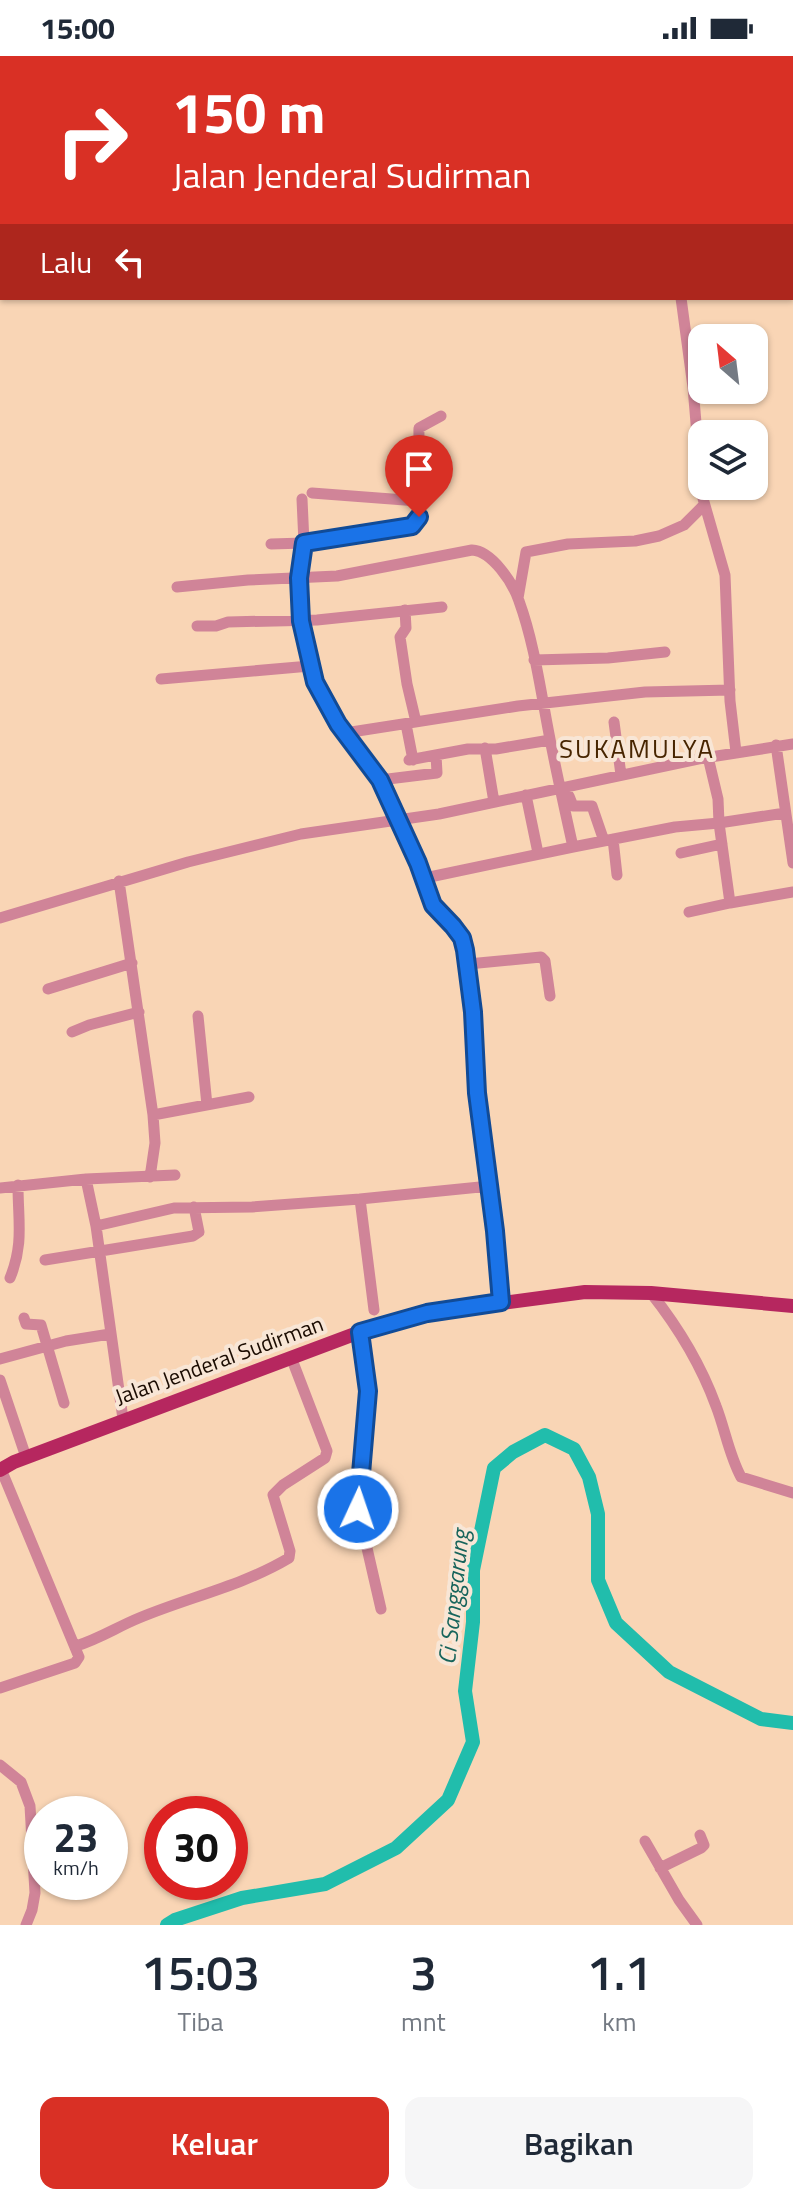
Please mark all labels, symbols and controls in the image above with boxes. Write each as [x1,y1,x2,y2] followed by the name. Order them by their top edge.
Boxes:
[40,5,115,51] text: 15:00
[172,70,325,155] text: 150 m
[40,88,144,192] icon: right
[172,147,531,202] text: Jalan Jenderal Sudirman
[40,239,92,285] text: Lalu
[108,240,152,284] icon: left
[688,324,768,404] north arrow
[688,324,768,500] map controls
[688,420,768,500] button: layers
[385,435,453,517] pin
[397,447,441,491] icon: arrive
[559,729,715,768] district label: SUKAMULYA
[110,1306,328,1414] street label: Jalan Jenderal Sudirman
[316,1467,400,1551] position arrow
[428,1525,478,1666] water label: Ci Sanggarung
[144,1796,248,1900] speed limit sign: 30
[54,1807,98,1868] text: 23
[53,1852,99,1883] text: km/h
[141,1936,260,2009] text: 15:03
[410,1936,437,2009] text: 3
[587,1936,652,2009] text: 1.1
[177,2002,224,2041] text: Tiba
[401,2002,446,2041] text: mnt
[602,2002,636,2041] text: km
[40,2097,389,2189] button: Keluar
[405,2097,753,2189] button: Bagikan

